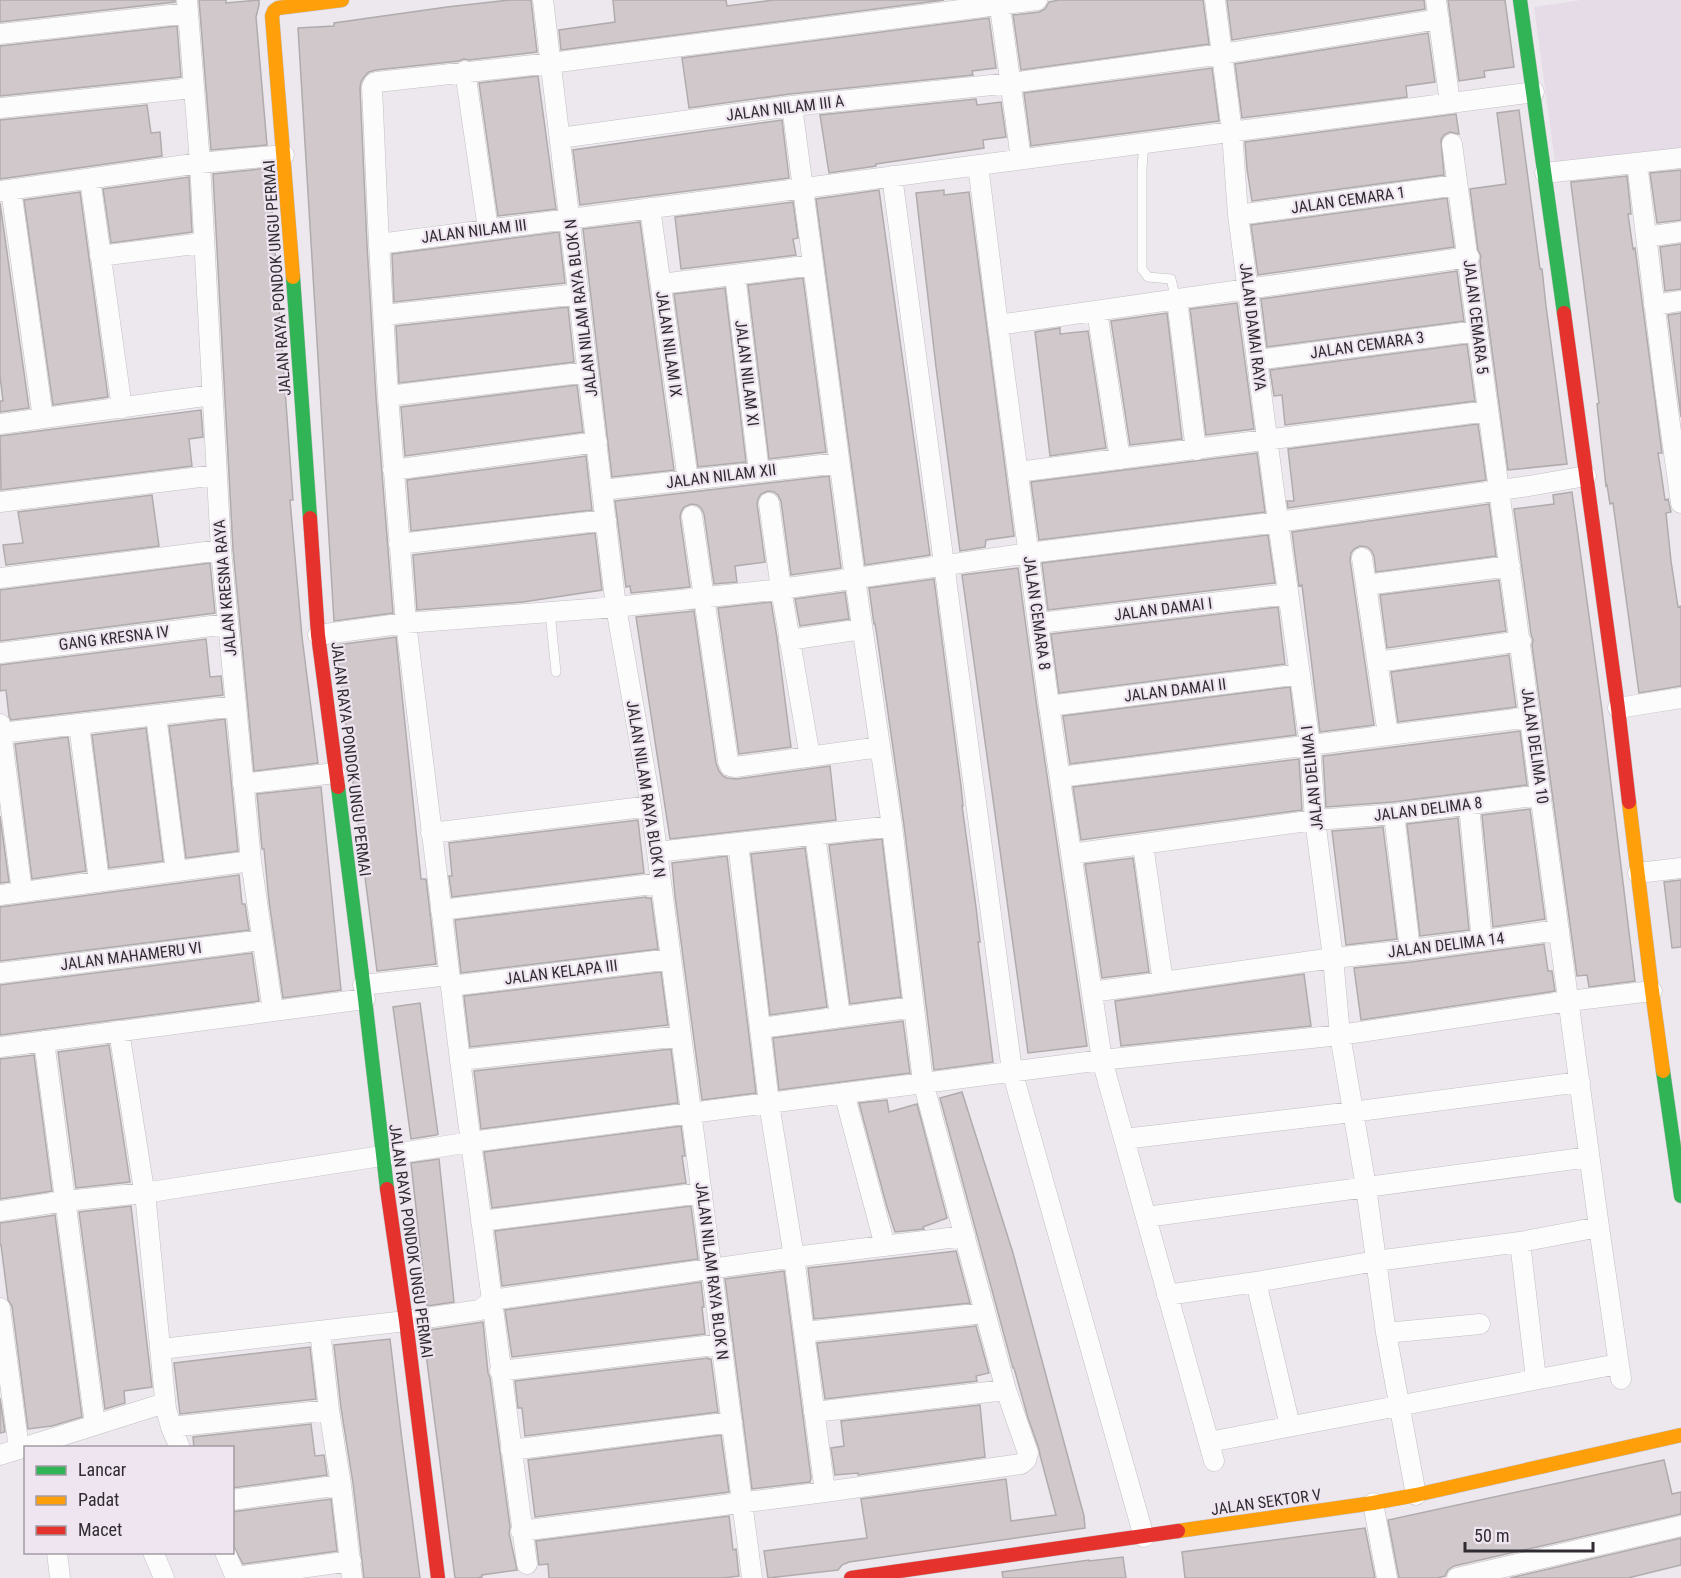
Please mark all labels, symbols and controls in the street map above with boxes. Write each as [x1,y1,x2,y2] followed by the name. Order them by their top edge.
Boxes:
[725,91,845,125] street label: JALAN NILAM III A
[259,160,295,396] street label: JALAN RAYA PONDOK UNGU PERMAI
[1290,183,1406,217] street label: JALAN CEMARA 1
[420,215,528,247] street label: JALAN NILAM III
[561,218,601,398] street label: JALAN NILAM RAYA BLOK N
[1460,259,1492,375] street label: JALAN CEMARA 5
[1236,262,1270,392] street label: JALAN DAMAI RAYA
[652,290,686,398] street label: JALAN NILAM IX
[731,319,763,427] street label: JALAN NILAM XI
[1309,328,1425,362] street label: JALAN CEMARA 3
[665,460,777,492] street label: JALAN NILAM XII
[210,519,240,657] street label: JALAN KRESNA RAYA
[1020,555,1054,671] street label: JALAN CEMARA 8
[1113,594,1213,624] street label: JALAN DAMAI I
[58,622,170,654] street label: GANG KRESNA IV
[327,641,375,877] street label: JALAN RAYA PONDOK UNGU PERMAI
[1123,674,1227,706] street label: JALAN DAMAI II
[1517,687,1553,805] street label: JALAN DELIMA 10
[623,699,669,879] street label: JALAN NILAM RAYA BLOK N
[1297,725,1327,831] street label: JALAN DELIMA I
[1373,793,1483,825] street label: JALAN DELIMA 8
[1387,928,1505,962] street label: JALAN DELIMA 14
[59,938,203,974] street label: JALAN MAHAMERU VI
[503,956,619,988] street label: JALAN KELAPA III
[385,1123,437,1359] street label: JALAN RAYA PONDOK UNGU PERMAI
[692,1181,732,1361] street label: JALAN NILAM RAYA BLOK N
[24,1446,234,1554] legend
[78,1459,127,1480] text: Lancar
[1210,1485,1322,1519] street label: JALAN SEKTOR V
[78,1489,119,1510] text: Padat
[1465,1515,1592,1553] scale bar
[78,1519,122,1540] text: Macet
[1474,1525,1509,1546] text: 50 m

